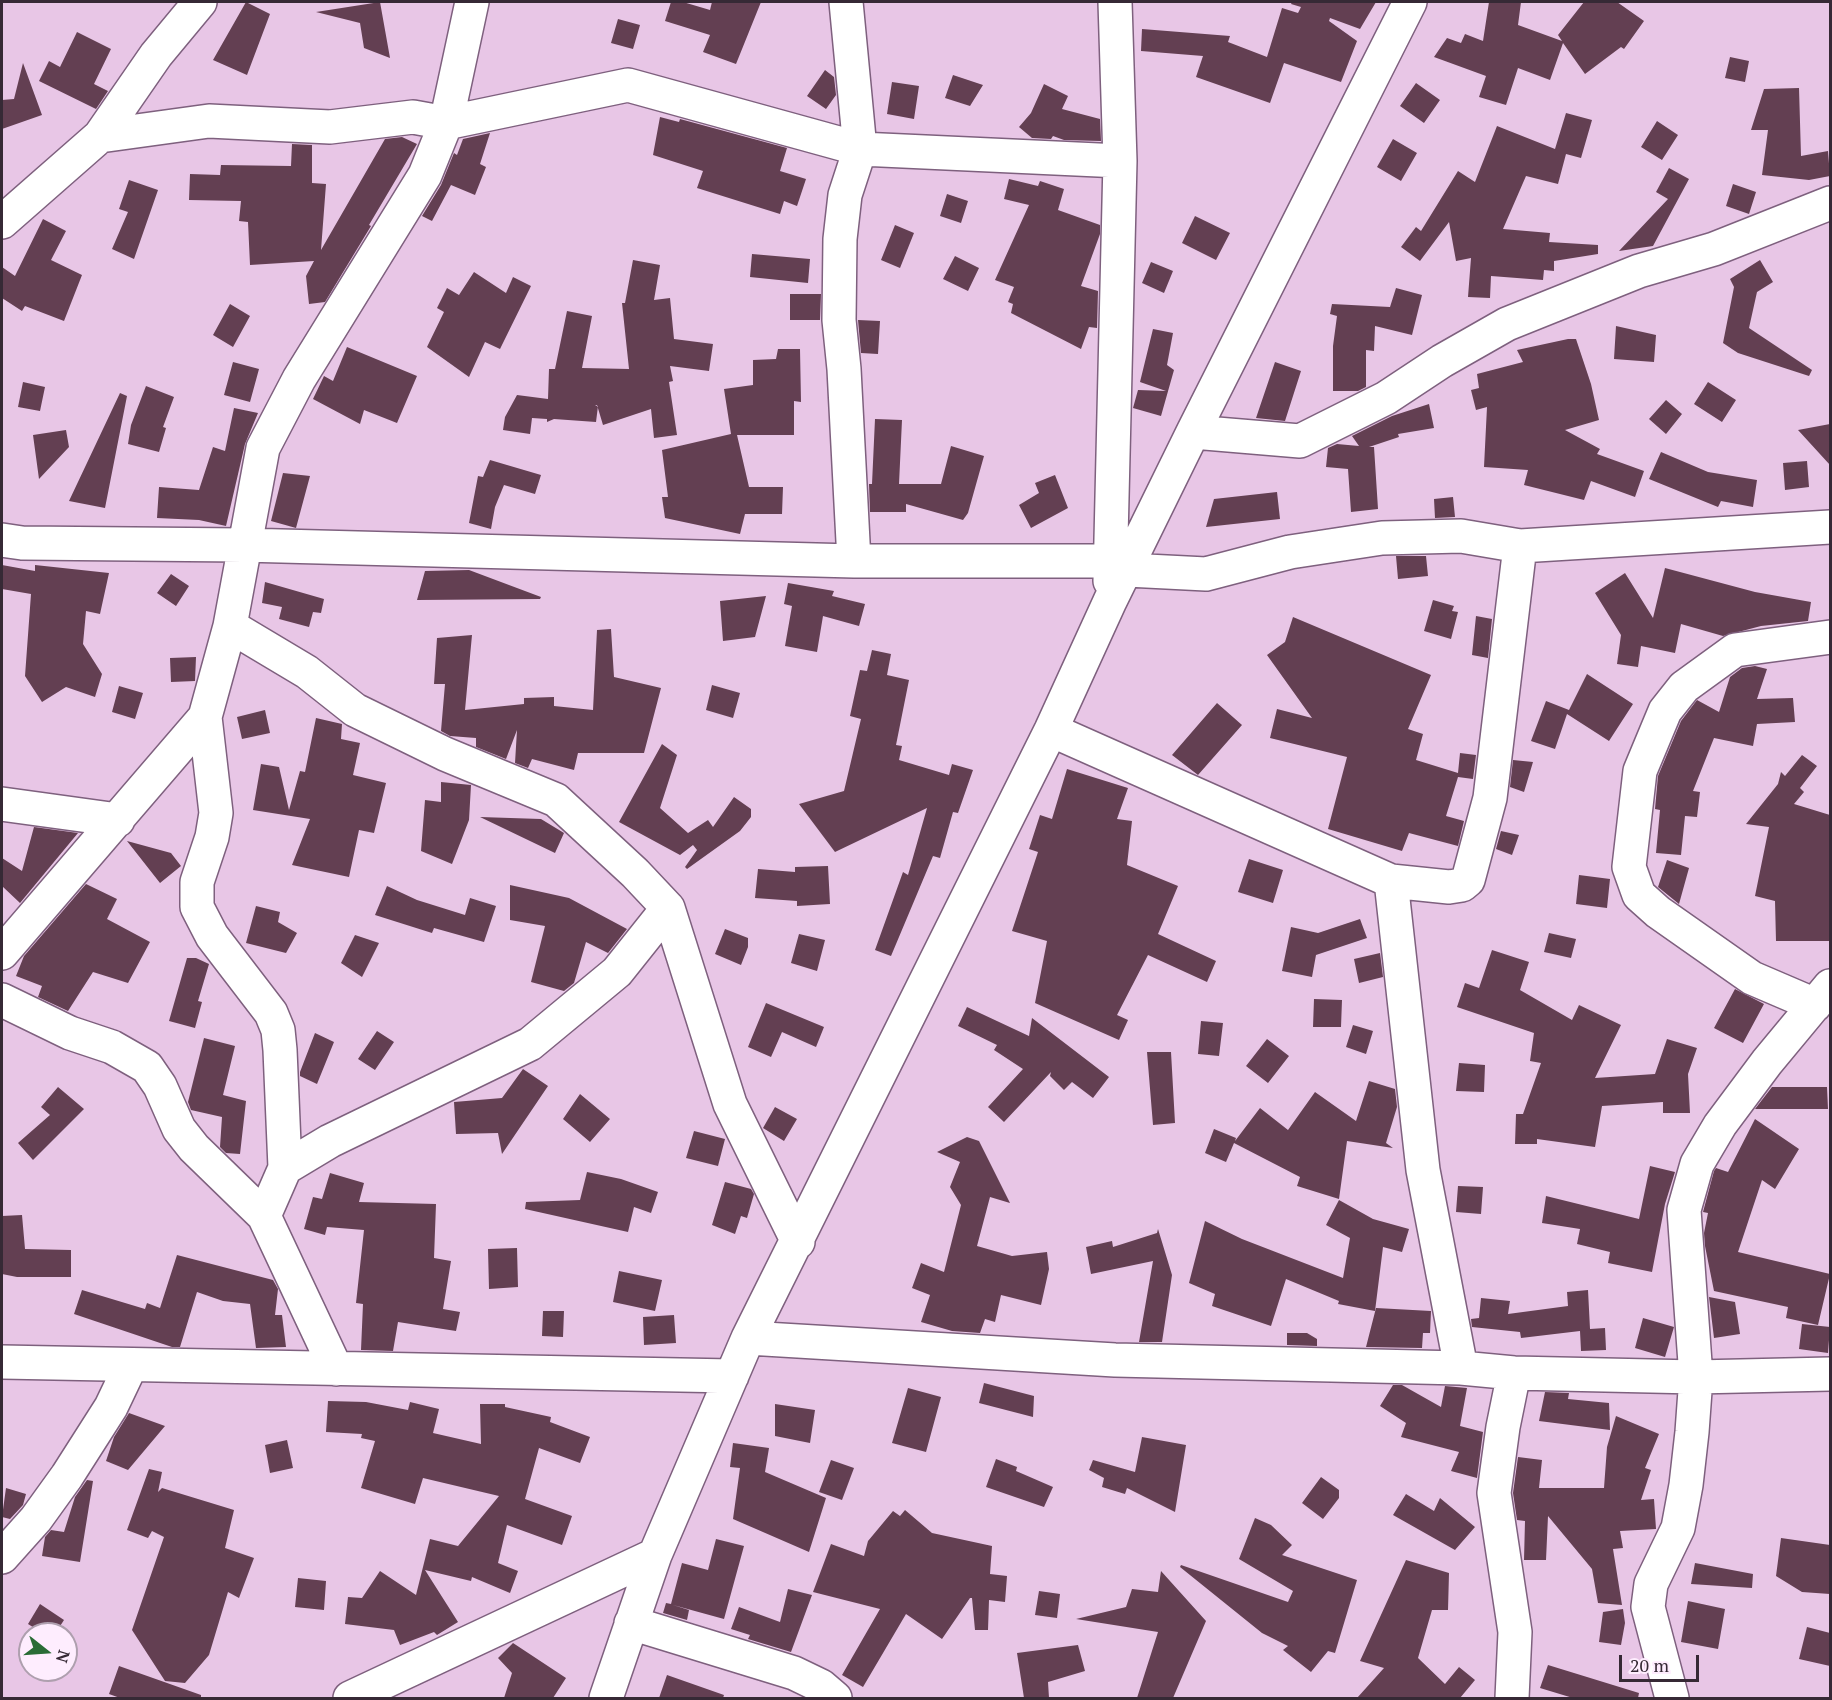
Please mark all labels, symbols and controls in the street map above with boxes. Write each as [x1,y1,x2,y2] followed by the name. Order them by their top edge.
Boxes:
[18,1622,78,1682] north arrow
[1622,1643,1702,1681] scale bar
[51,1648,76,1666] text: N
[1630,1653,1669,1677] text: 20 m

